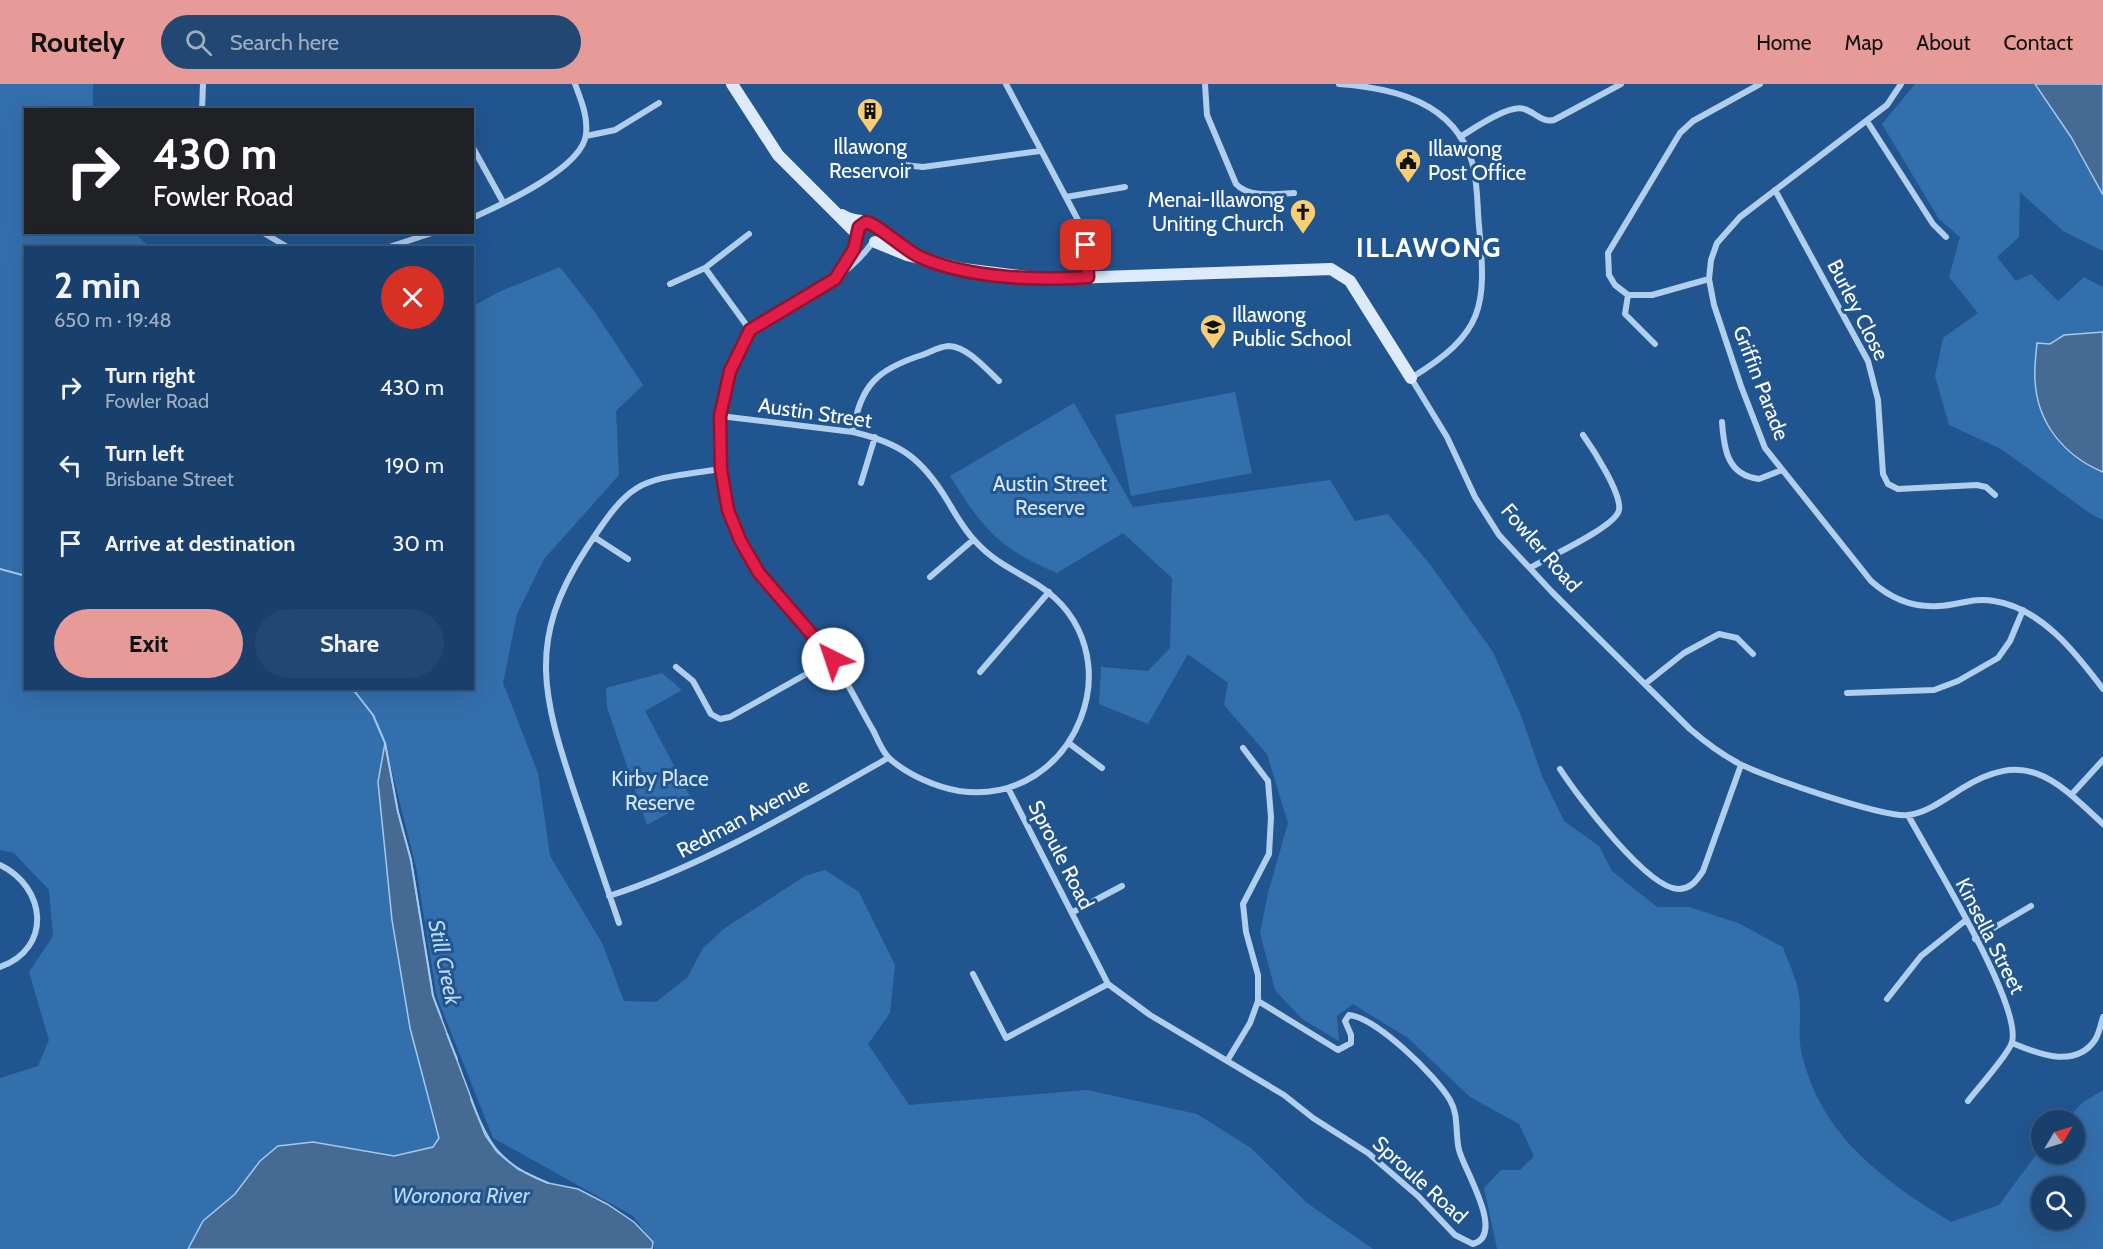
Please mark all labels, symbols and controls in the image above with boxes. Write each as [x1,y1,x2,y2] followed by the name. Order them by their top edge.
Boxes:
[161,15,581,69] search box
[30,25,125,59] text: Routely
[182,26,215,59] icon: search
[230,29,339,56] text: Search here
[1756,30,1812,55] text: Home
[1845,30,1883,55] text: Map
[1916,30,1970,55] text: About
[2003,30,2073,55] text: Contact
[855,96,885,134] building icon: Illawong Reservoir
[153,128,277,180] text: 430 m
[54,132,132,210] icon: right
[829,134,911,183] place label: Illawong Reservoir
[1428,136,1527,185] place label: Illawong Post Office
[1393,146,1423,184] public building icon: Illawong Post Office
[153,180,293,213] text: Fowler Road
[1148,187,1285,236] place label: Menai-Illawong Uniting Church
[1288,197,1318,235] church icon: Menai-Illawong Uniting Church
[1060,219,1111,270] pin
[1069,228,1102,261] icon: arrive
[1356,231,1502,264] district label: ILLAWONG
[1822,255,1895,365] street label: Burley Close
[54,263,141,307] text: 2 min
[381,266,444,329] button: close
[1232,302,1351,351] place label: Illawong Public School
[54,308,172,332] text: 650 m · 19:48
[1198,312,1228,350] school or university icon: Illawong Public School
[1728,322,1795,444] street label: Griffin Parade
[105,362,195,389] text: Turn right
[54,371,87,404] icon: right
[380,374,444,401] text: 430 m
[105,389,209,413] text: Fowler Road
[757,392,873,433] street label: Austin Street
[105,440,184,467] text: Turn left
[54,449,87,482] icon: left
[385,452,444,479] text: 190 m
[105,467,234,491] text: Brisbane Street
[993,471,1107,520] park label: Austin Street Reserve
[1496,498,1587,597] street label: Fowler Road
[54,527,87,560] icon: arrive
[105,530,295,557] text: Arrive at destination
[392,530,444,557] text: 30 m
[54,609,243,678] button: Exit
[255,609,444,678] button: Share
[801,627,865,691] position arrow
[611,766,709,815] park label: Kirby Place Reserve
[672,772,813,863] street label: Redman Avenue
[1023,796,1100,913] street label: Sproule Road
[1951,874,2030,998] street label: Kinsella Street
[422,917,467,1008] water label: Still Creek
[2031,1110,2085,1164] north arrow
[2031,1110,2085,1230] map controls
[1368,1131,1473,1229] street label: Sproule Road
[2031,1176,2085,1230] button: search
[393,1182,531,1209] water label: Woronora River

